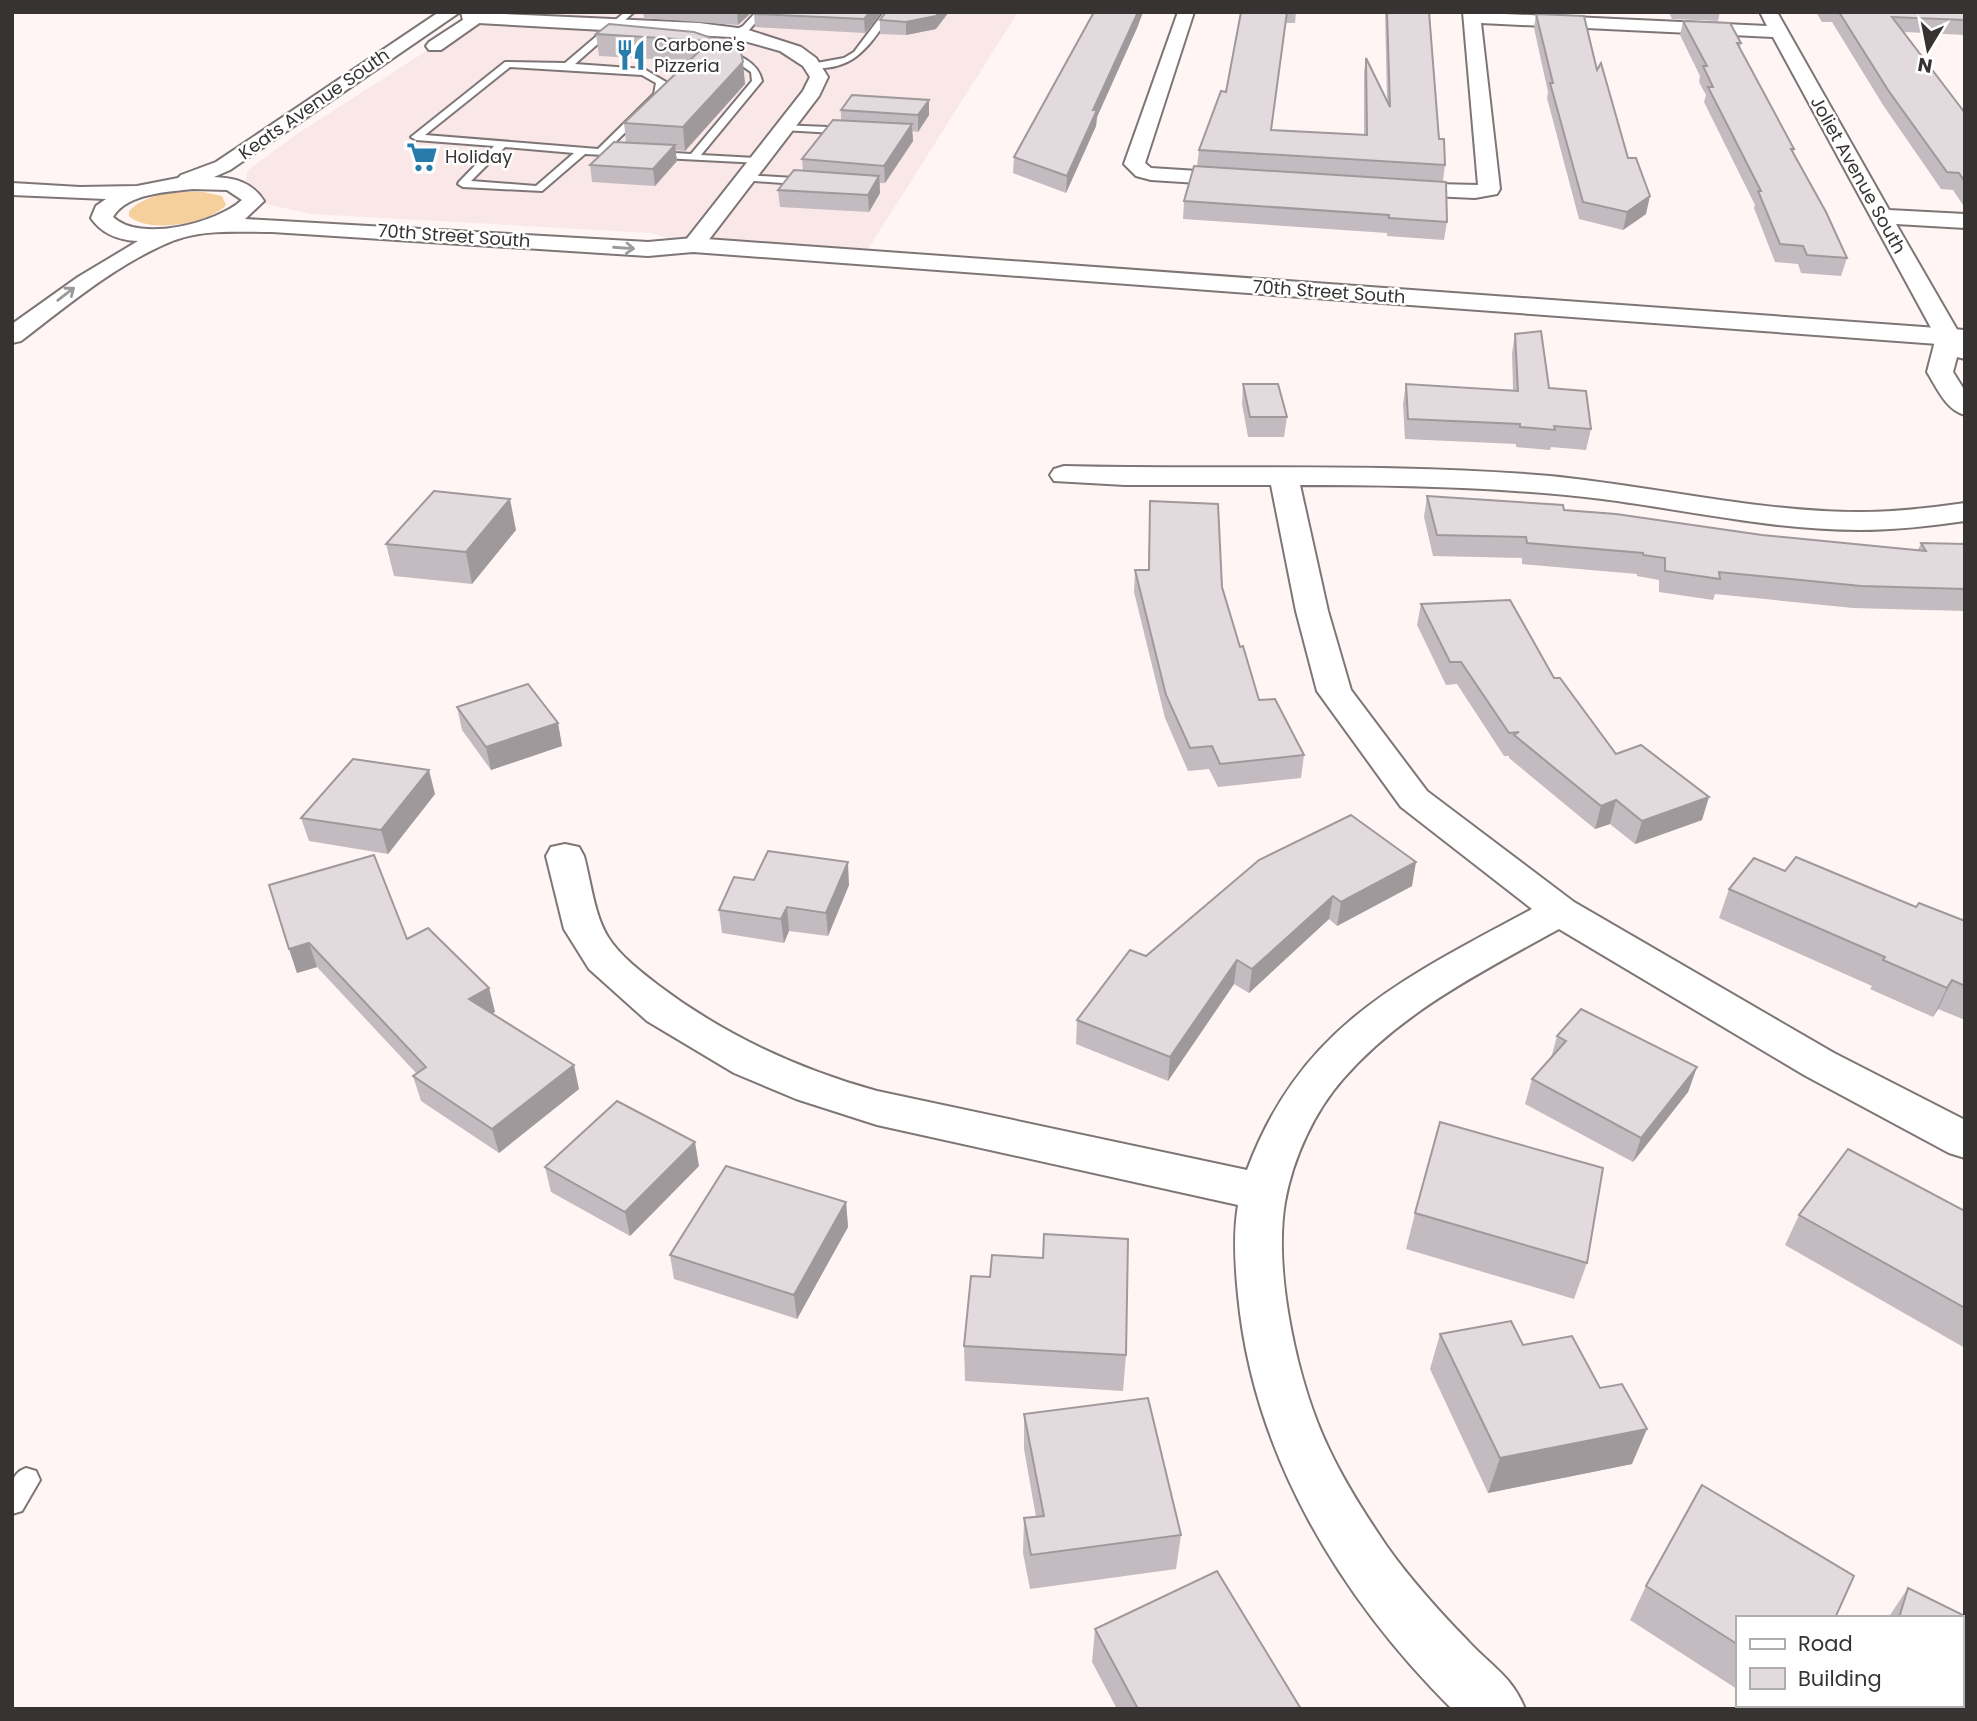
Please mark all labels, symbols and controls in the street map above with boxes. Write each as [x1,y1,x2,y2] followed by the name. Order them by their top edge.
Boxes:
[1893,14,1963,84] north arrow
[654,32,745,78] place label: Carbone's Pizzeria
[614,38,648,72] restaurant icon: Carbone's Pizzeria
[233,42,394,165] street label: Keats Avenue South
[1916,51,1935,80] text: N
[1805,92,1912,258] street label: Joliet Avenue South
[405,140,439,174] supermarket icon: Holiday
[445,144,512,169] place label: Holiday
[377,218,531,253] street label: 70th Street South
[612,242,635,255] one-way arrow
[1252,274,1406,309] street label: 70th Street South
[57,287,75,302] one-way arrow
[1736,1616,1963,1707] legend
[1798,1629,1853,1658] text: Road
[1798,1664,1882,1693] text: Building

